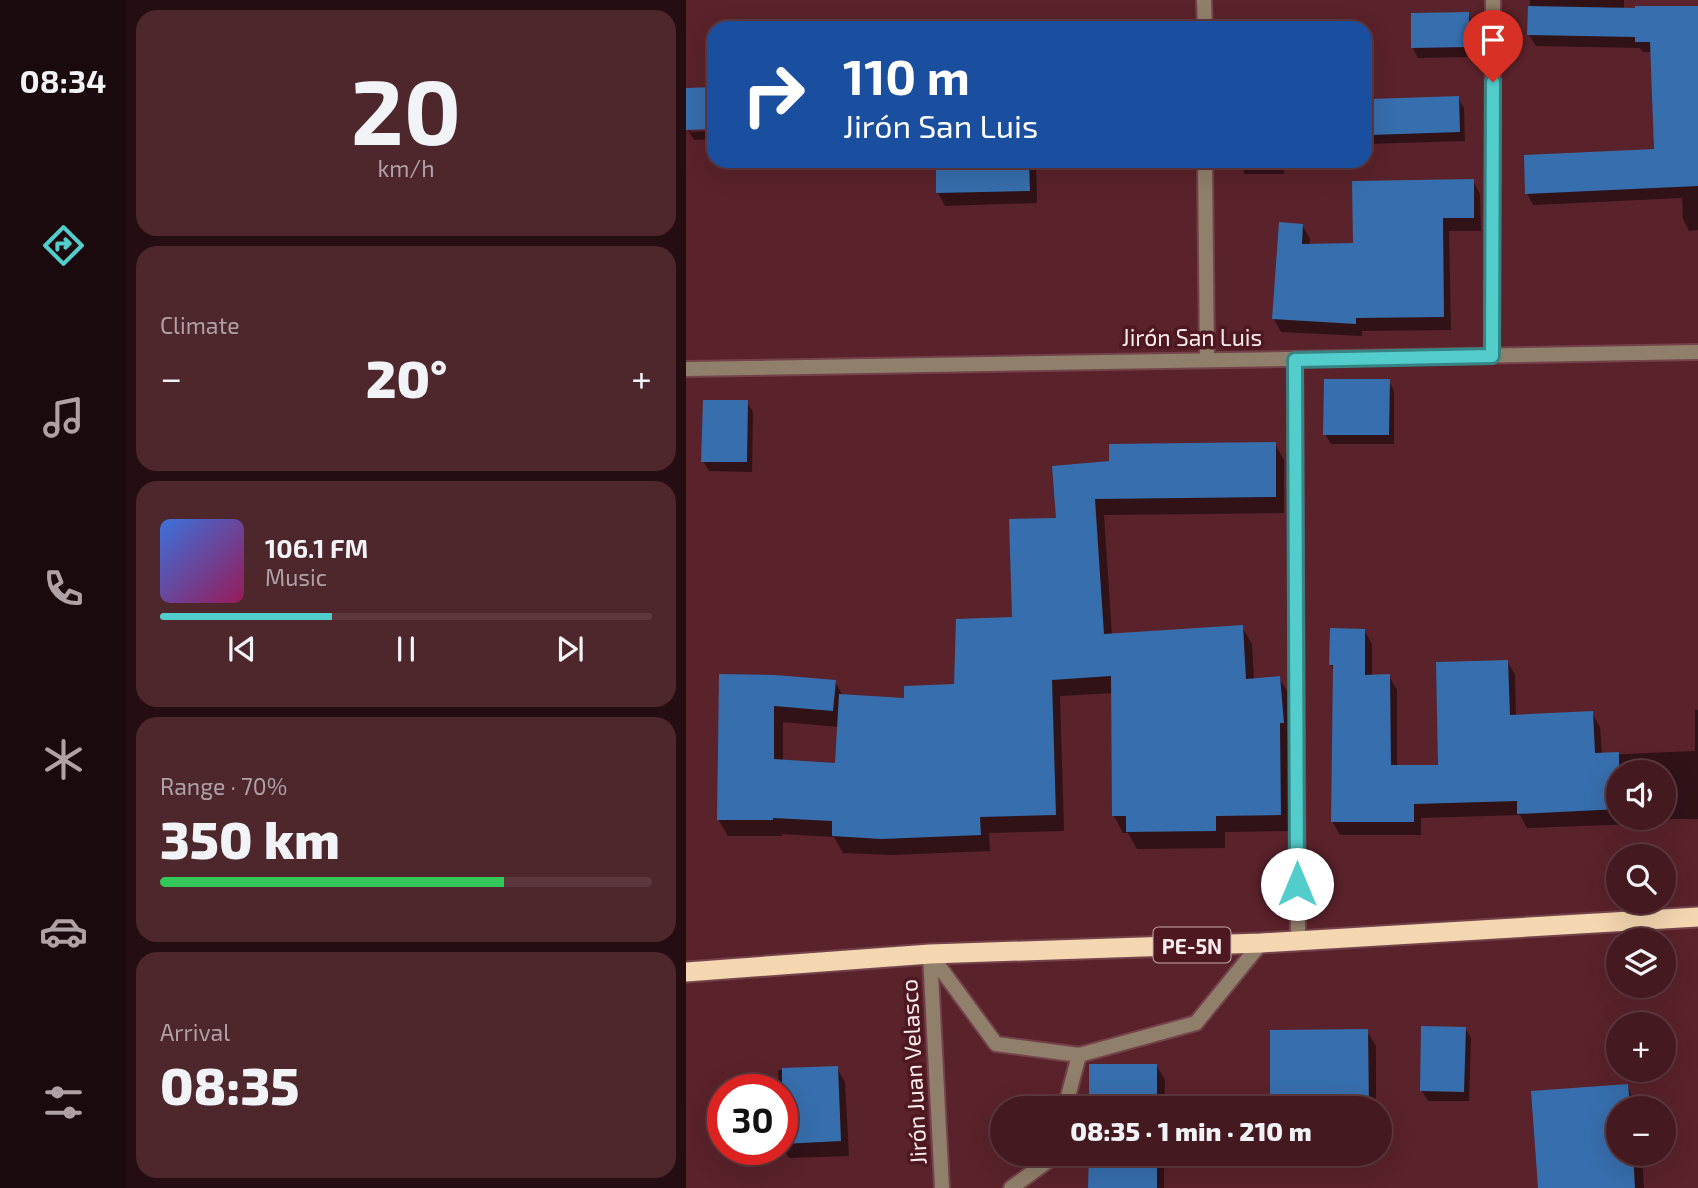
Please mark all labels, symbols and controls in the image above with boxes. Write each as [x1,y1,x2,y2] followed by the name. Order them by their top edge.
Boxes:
[1463,10,1523,82] pin
[1474,21,1512,59] icon: arrive
[843,46,970,105] text: 110 m
[728,49,819,140] icon: right
[351,54,461,163] text: 20
[20,61,106,99] text: 08:34
[843,106,1038,144] text: Jirón San Luis
[377,154,435,182] text: km/h
[39,221,88,270] icon: directions
[160,311,240,339] text: Climate
[1122,323,1262,351] street label: Jirón San Luis
[366,346,447,408] text: 20°
[160,354,182,400] text: −
[631,354,652,400] text: +
[39,393,88,442] icon: music
[265,532,368,563] text: 106.1 FM
[265,563,327,591] text: Music
[39,564,88,613] icon: phone
[223,630,261,668] icon: previous
[387,630,425,668] icon: pause
[551,630,589,668] icon: next
[39,735,88,784] icon: climate
[1606,760,1676,1166] map controls
[1606,760,1676,830] button: sound
[160,772,287,800] text: Range · 70%
[160,807,340,869] text: 350 km
[1606,844,1676,914] button: search
[1260,847,1334,921] position arrow
[39,907,88,956] icon: car
[1154,928,1230,962] road number: PE-5N
[1606,928,1676,998] button: layers
[894,978,932,1166] street label: Jirón Juan Velasco
[1606,1012,1676,1082] button: +
[160,1018,230,1046] text: Arrival
[160,1053,299,1115] text: 08:35
[707,1074,798,1165] speed limit sign: 30
[39,1078,88,1127] icon: filters
[1606,1096,1676,1166] button: −
[1070,1115,1312,1146] text: 08:35 · 1 min · 210 m

